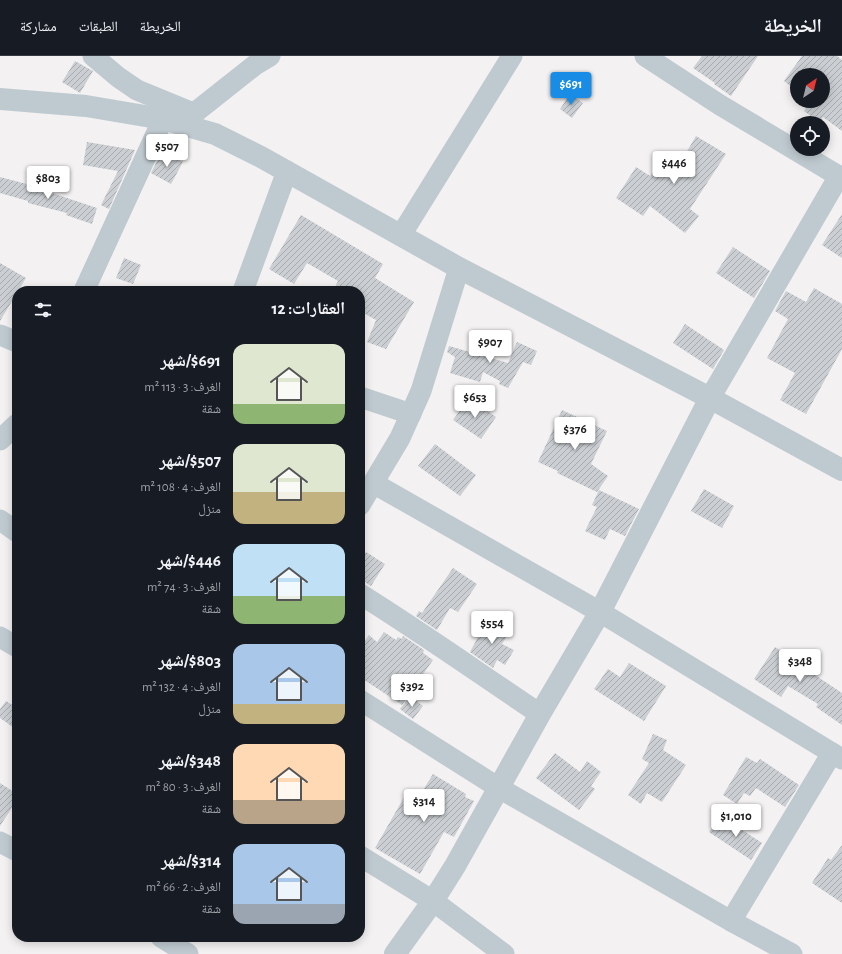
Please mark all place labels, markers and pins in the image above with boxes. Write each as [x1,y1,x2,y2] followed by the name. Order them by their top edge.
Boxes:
[547,72,595,106] pin: $691
[143,134,191,168] pin: $507
[650,151,698,185] pin: $446
[24,166,72,200] pin: $803
[466,330,514,364] pin: $907
[451,385,499,419] pin: $653
[551,417,599,451] pin: $376
[468,611,516,645] pin: $554
[776,649,824,683] pin: $348
[388,674,436,708] pin: $392
[400,789,448,823] pin: $314
[703,804,769,838] pin: $1,010

